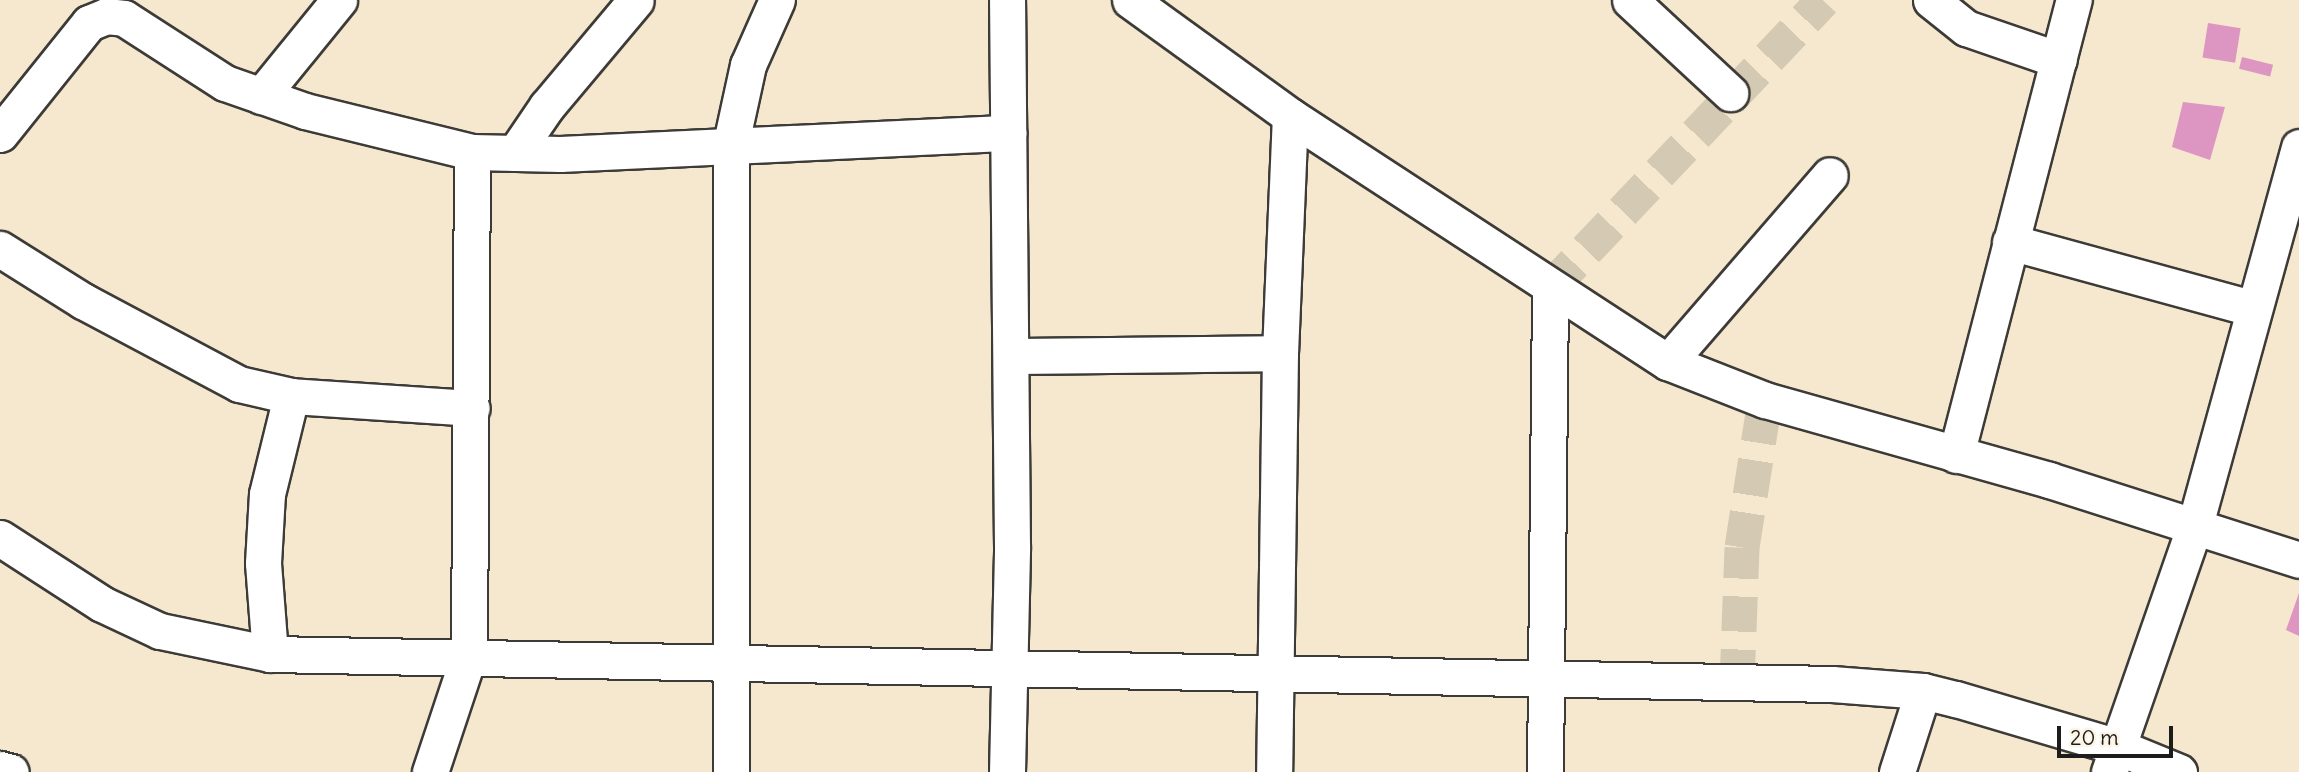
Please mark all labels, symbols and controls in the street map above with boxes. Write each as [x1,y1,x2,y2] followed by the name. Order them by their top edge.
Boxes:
[2061,712,2176,756] scale bar
[2070,724,2119,751] text: 20 m

